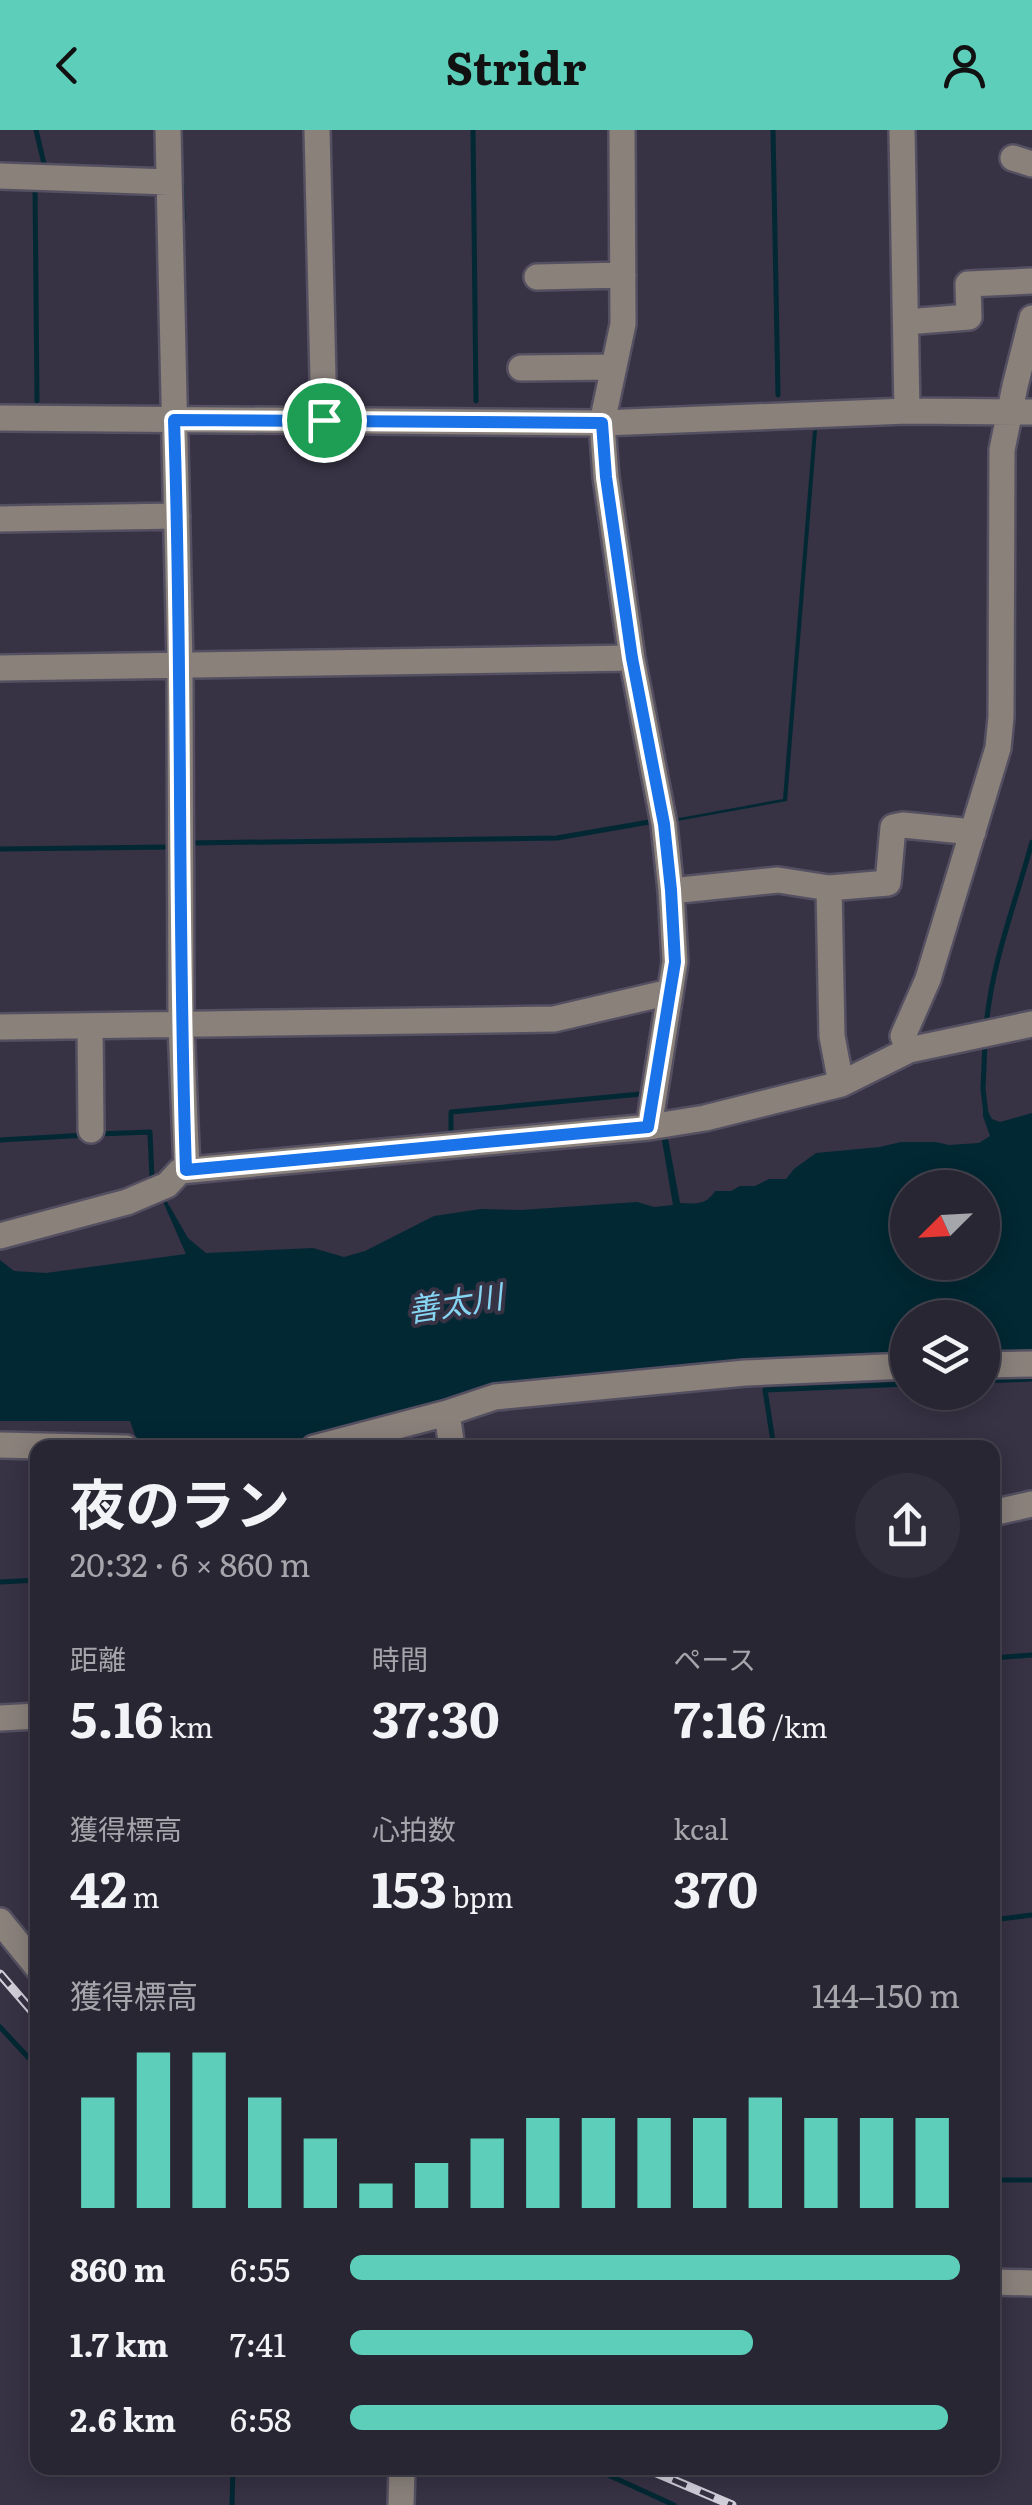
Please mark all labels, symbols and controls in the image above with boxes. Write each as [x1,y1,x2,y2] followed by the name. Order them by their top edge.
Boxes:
[446,32,586,99] text: Stridr
[40,38,95,93] icon: back
[937,38,992,93] icon: person
[282,378,367,463] pin
[297,393,352,448] icon: arrive
[890,1170,1000,1280] north arrow
[890,1170,1000,1410] map controls
[403,1269,509,1332] water label: 善太川
[890,1300,1000,1410] button: layers
[70,1460,290,1542] text: 夜のラン
[855,1473,960,1578] button: share
[70,1539,310,1587] text: 20:32 · 6 × 860 m
[70,1637,126,1679] text: 距離
[372,1637,428,1679] text: 時間
[673,1637,756,1679] text: ペース
[70,1679,164,1753] text: 5.16
[372,1679,500,1753] text: 37:30
[673,1679,766,1753] text: 7:16
[164,1705,213,1747] text: km
[766,1705,828,1747] text: /km
[70,1807,182,1849] text: 獲得標高
[372,1807,456,1849] text: 心拍数
[673,1807,729,1849] text: kcal
[70,1849,127,1923] text: 42
[372,1849,447,1923] text: 153
[673,1849,758,1923] text: 370
[127,1875,160,1917] text: m
[447,1875,513,1917] text: bpm
[70,1970,198,2018] text: 獲得標高
[812,1970,960,2018] text: 144–150 m
[70,2244,166,2292] text: 860 m
[230,2244,290,2292] text: 6:55
[70,2319,168,2367] text: 1.7 km
[230,2319,286,2367] text: 7:41
[70,2394,176,2442] text: 2.6 km
[230,2394,292,2442] text: 6:58

